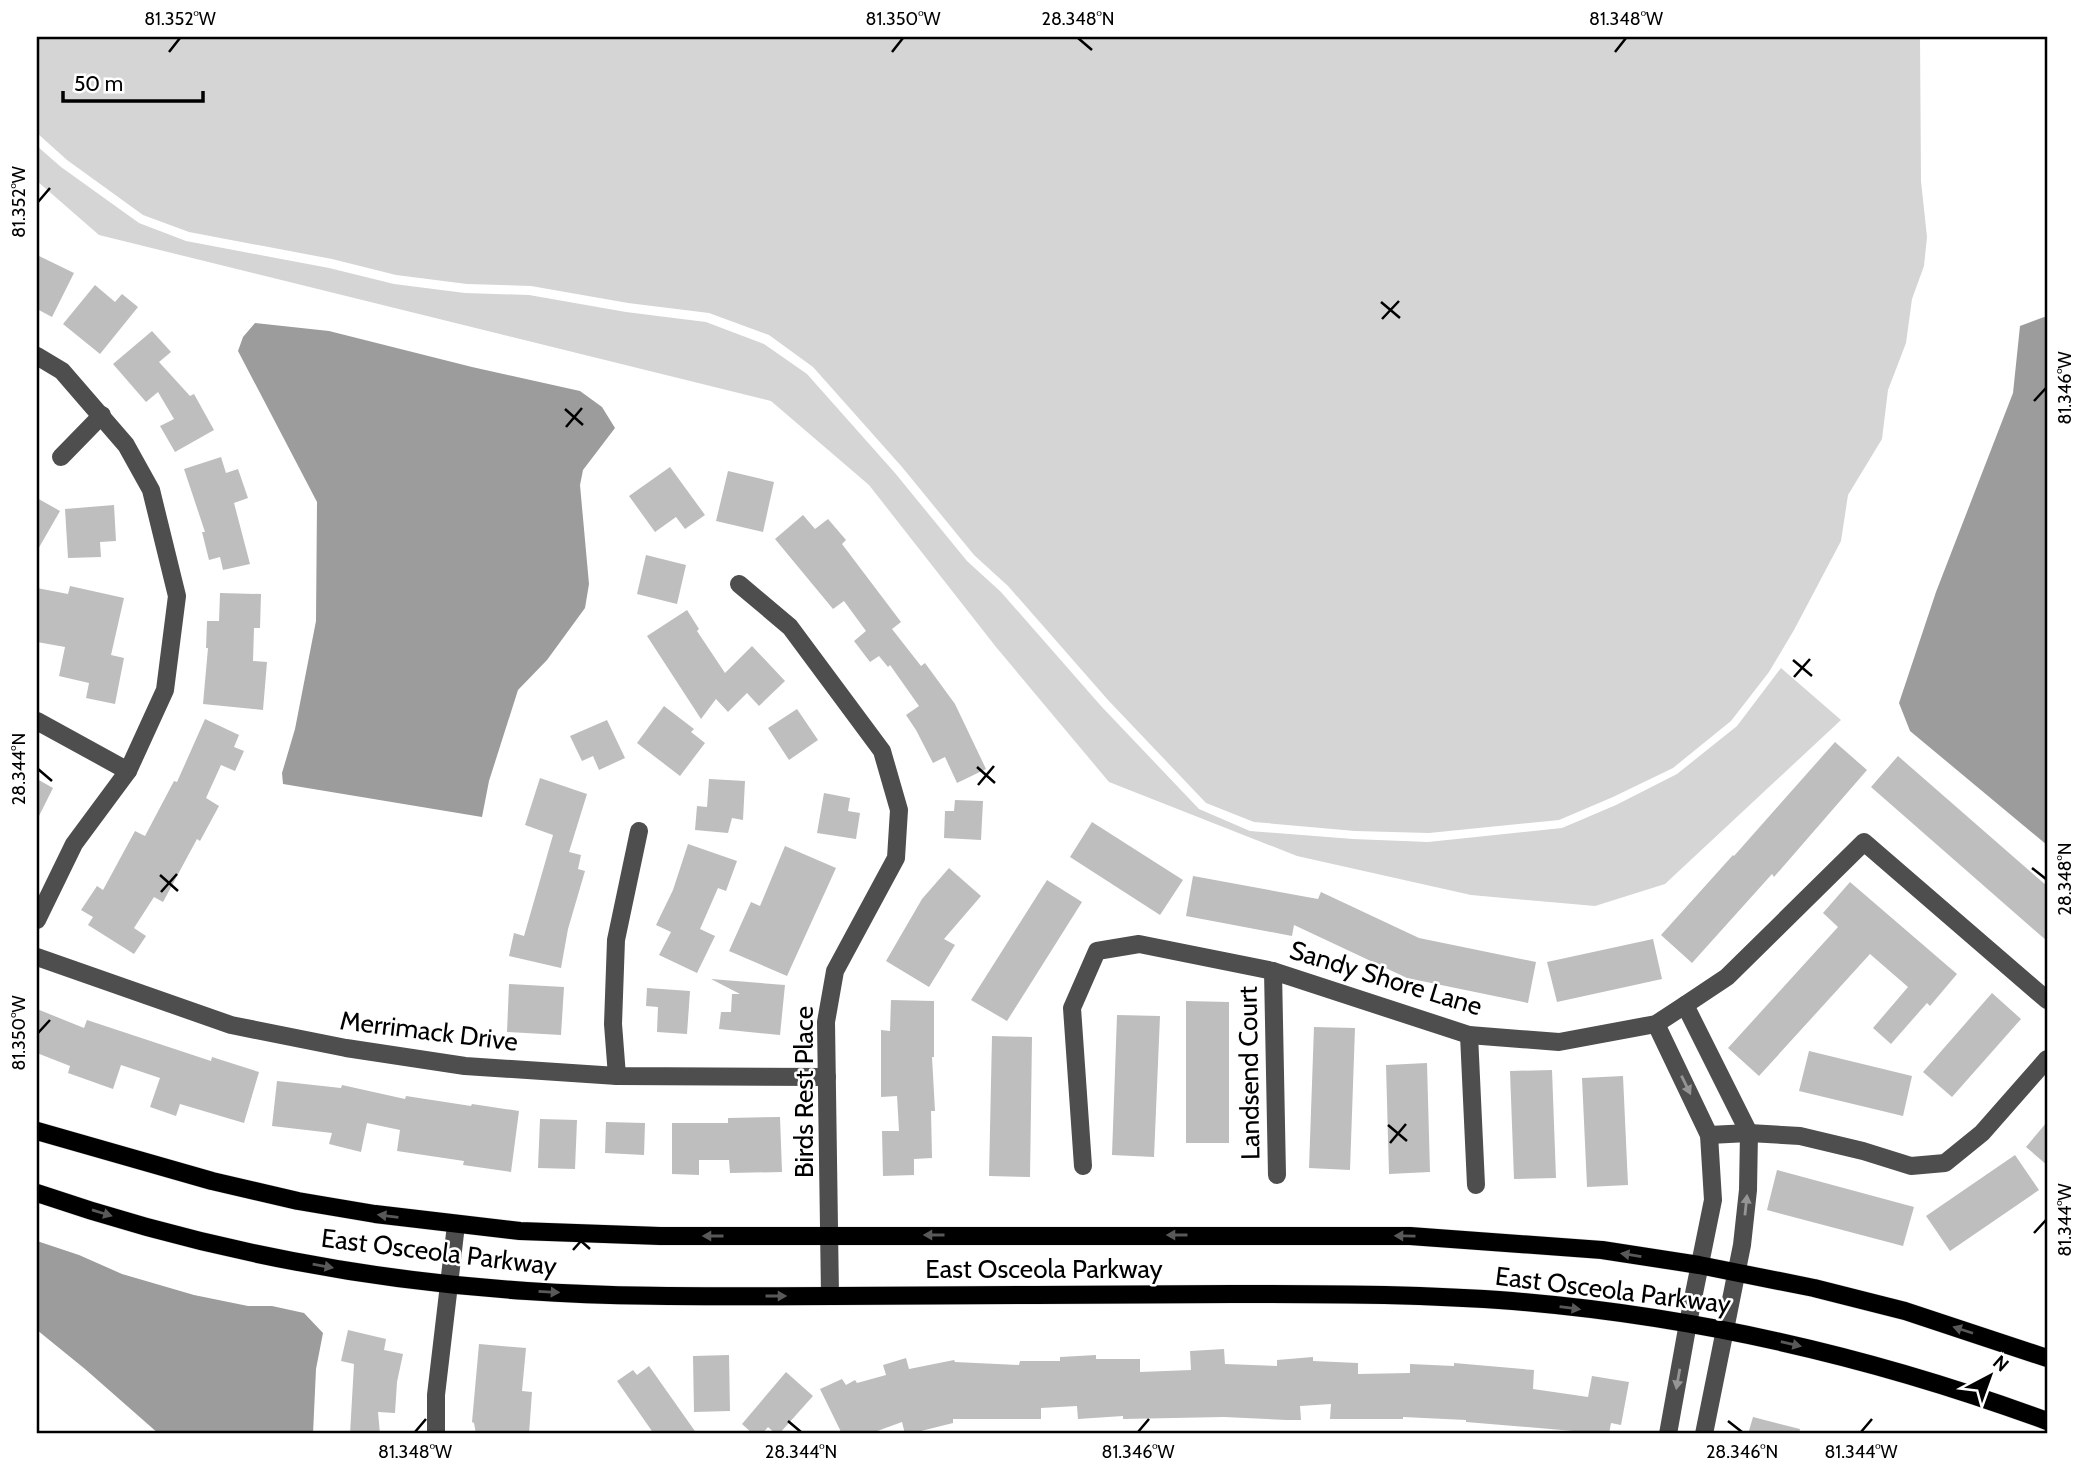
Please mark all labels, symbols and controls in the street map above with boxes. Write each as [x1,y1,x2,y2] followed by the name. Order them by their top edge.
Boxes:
[144,8,216,30] text: 81.352°W
[866,8,940,30] text: 81.350°W
[1041,8,1115,30] text: 28.348°N
[1589,8,1663,30] text: 81.348°W
[63,60,203,104] scale bar
[74,71,123,96] text: 50 m
[8,166,30,238] text: 81.352°W
[2054,352,2076,424] text: 81.346°W
[8,733,30,805] text: 28.344°N
[2054,842,2076,916] text: 28.348°N
[1286,934,1486,1022] street label: Sandy Shore Lane
[1231,986,1267,1160] street label: Landsend Court
[8,996,30,1070] text: 81.350°W
[338,1004,520,1058] street label: Merrimack Drive
[788,1006,820,1178] street label: Birds Rest Place
[1681,1075,1692,1095] one-way arrow
[2054,1183,2076,1257] text: 81.344°W
[1741,1194,1752,1216] one-way arrow
[92,1208,113,1219] one-way arrow
[377,1210,399,1221] one-way arrow
[319,1222,559,1282] street label: East Osceola Parkway
[923,1229,945,1241] one-way arrow
[1166,1229,1188,1241] one-way arrow
[702,1230,724,1242] one-way arrow
[1394,1230,1416,1242] one-way arrow
[1620,1249,1642,1260] one-way arrow
[925,1253,1163,1285] street label: East Osceola Parkway
[1493,1260,1733,1320] street label: East Osceola Parkway
[312,1261,334,1272] one-way arrow
[538,1287,560,1298] one-way arrow
[765,1290,787,1302] one-way arrow
[1560,1303,1582,1314] one-way arrow
[1952,1324,1973,1334] one-way arrow
[1780,1339,1802,1350] one-way arrow
[1954,1342,2024,1412] north arrow
[1988,1350,2013,1377] text: N
[1672,1368,1683,1390] one-way arrow
[378,1441,452,1463] text: 81.348°W
[765,1441,837,1463] text: 28.344°N
[1102,1441,1174,1463] text: 81.346°W
[1706,1441,1778,1463] text: 28.346°N
[1824,1441,1898,1463] text: 81.344°W

